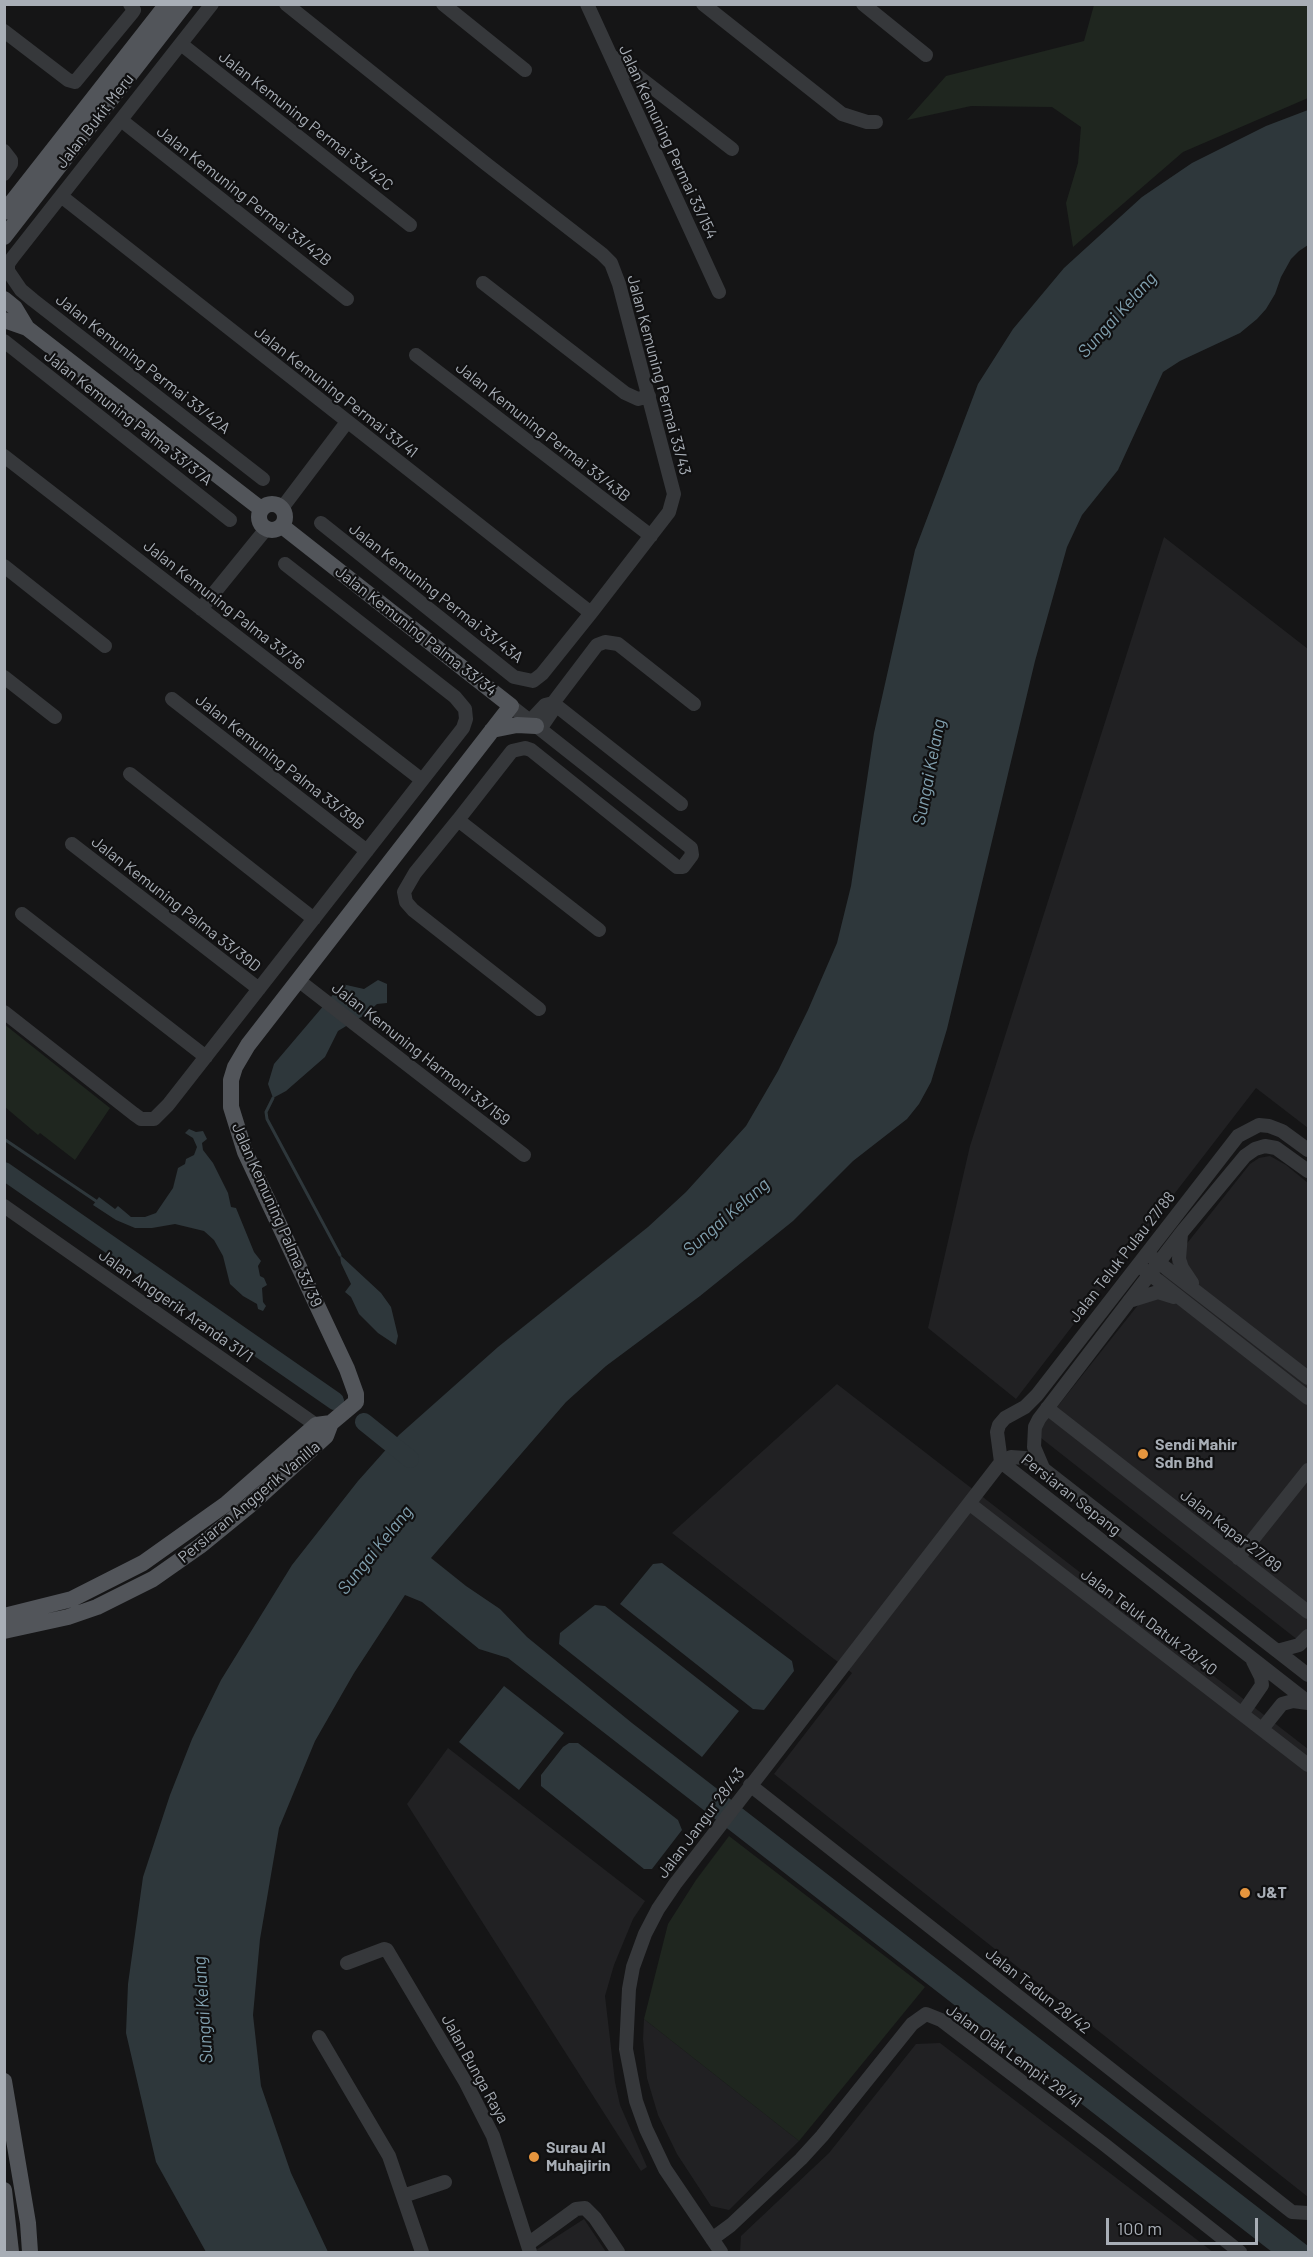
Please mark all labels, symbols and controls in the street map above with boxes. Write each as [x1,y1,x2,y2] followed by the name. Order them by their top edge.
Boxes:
[615,42,721,242] street label: Jalan Kemuning Permai 33/154
[215,47,397,195] street label: Jalan Kemuning Permai 33/42C
[52,70,138,172] street label: Jalan Bukit Meru
[153,122,335,270] street label: Jalan Kemuning Permai 33/42B
[1073,268,1161,362] water label: Sungai Kelang
[623,273,695,477] street label: Jalan Kemuning Permai 33/43
[52,290,234,438] street label: Jalan Kemuning Permai 33/42A
[250,322,422,462] street label: Jalan Kemuning Permai 33/41
[40,346,216,490] street label: Jalan Kemuning Palma 33/37A
[452,358,634,506] street label: Jalan Kemuning Permai 33/43B
[345,519,527,667] street label: Jalan Kemuning Permai 33/43A
[140,536,308,674] street label: Jalan Kemuning Palma 33/36
[331,562,501,700] street label: Jalan Kemuning Palma 33/34
[192,690,368,834] street label: Jalan Kemuning Palma 33/39B
[908,717,950,827] water label: Sungai Kelang
[88,832,264,976] street label: Jalan Kemuning Palma 33/39D
[328,978,514,1130] street label: Jalan Kemuning Harmoni 33/159
[228,1120,326,1310] street label: Jalan Kemuning Palma 33/39
[678,1173,774,1261] water label: Sungai Kelang
[1065,1188,1179,1326] street label: Jalan Teluk Pulau 27/88
[95,1245,257,1367] street label: Jalan Anggerik Aranda 31/1
[1155,1435,1237,1473] place label: Sendi Mahir Sdn Bhd
[174,1437,324,1567] street label: Persiaran Anggerik Vanilla
[1136,1447,1150,1461] marker: Sendi Mahir Sdn Bhd
[1017,1450,1125,1540] street label: Persiaran Sepang
[1176,1485,1286,1577] street label: Jalan Kapar 27/89
[333,1501,417,1599] water label: Sungai Kelang
[1077,1564,1221,1680] street label: Jalan Teluk Datuk 28/40
[653,1764,749,1882] street label: Jalan Jangur 28/43
[1257,1883,1287,1903] place label: J&T
[1238,1886,1252,1900] marker: J&T
[982,1944,1094,2038] street label: Jalan Tadun 28/42
[188,1955,218,2065] water label: Sungai Kelang
[942,2000,1086,2112] street label: Jalan Olak Lempit 28/41
[437,2011,513,2127] street label: Jalan Bunga Raya
[546,2138,610,2176] place label: Surau Al Muhajirin
[527,2150,541,2164] marker: Surau Al Muhajirin
[1109,2206,1260,2244] scale bar
[1117,2217,1162,2239] text: 100 m

